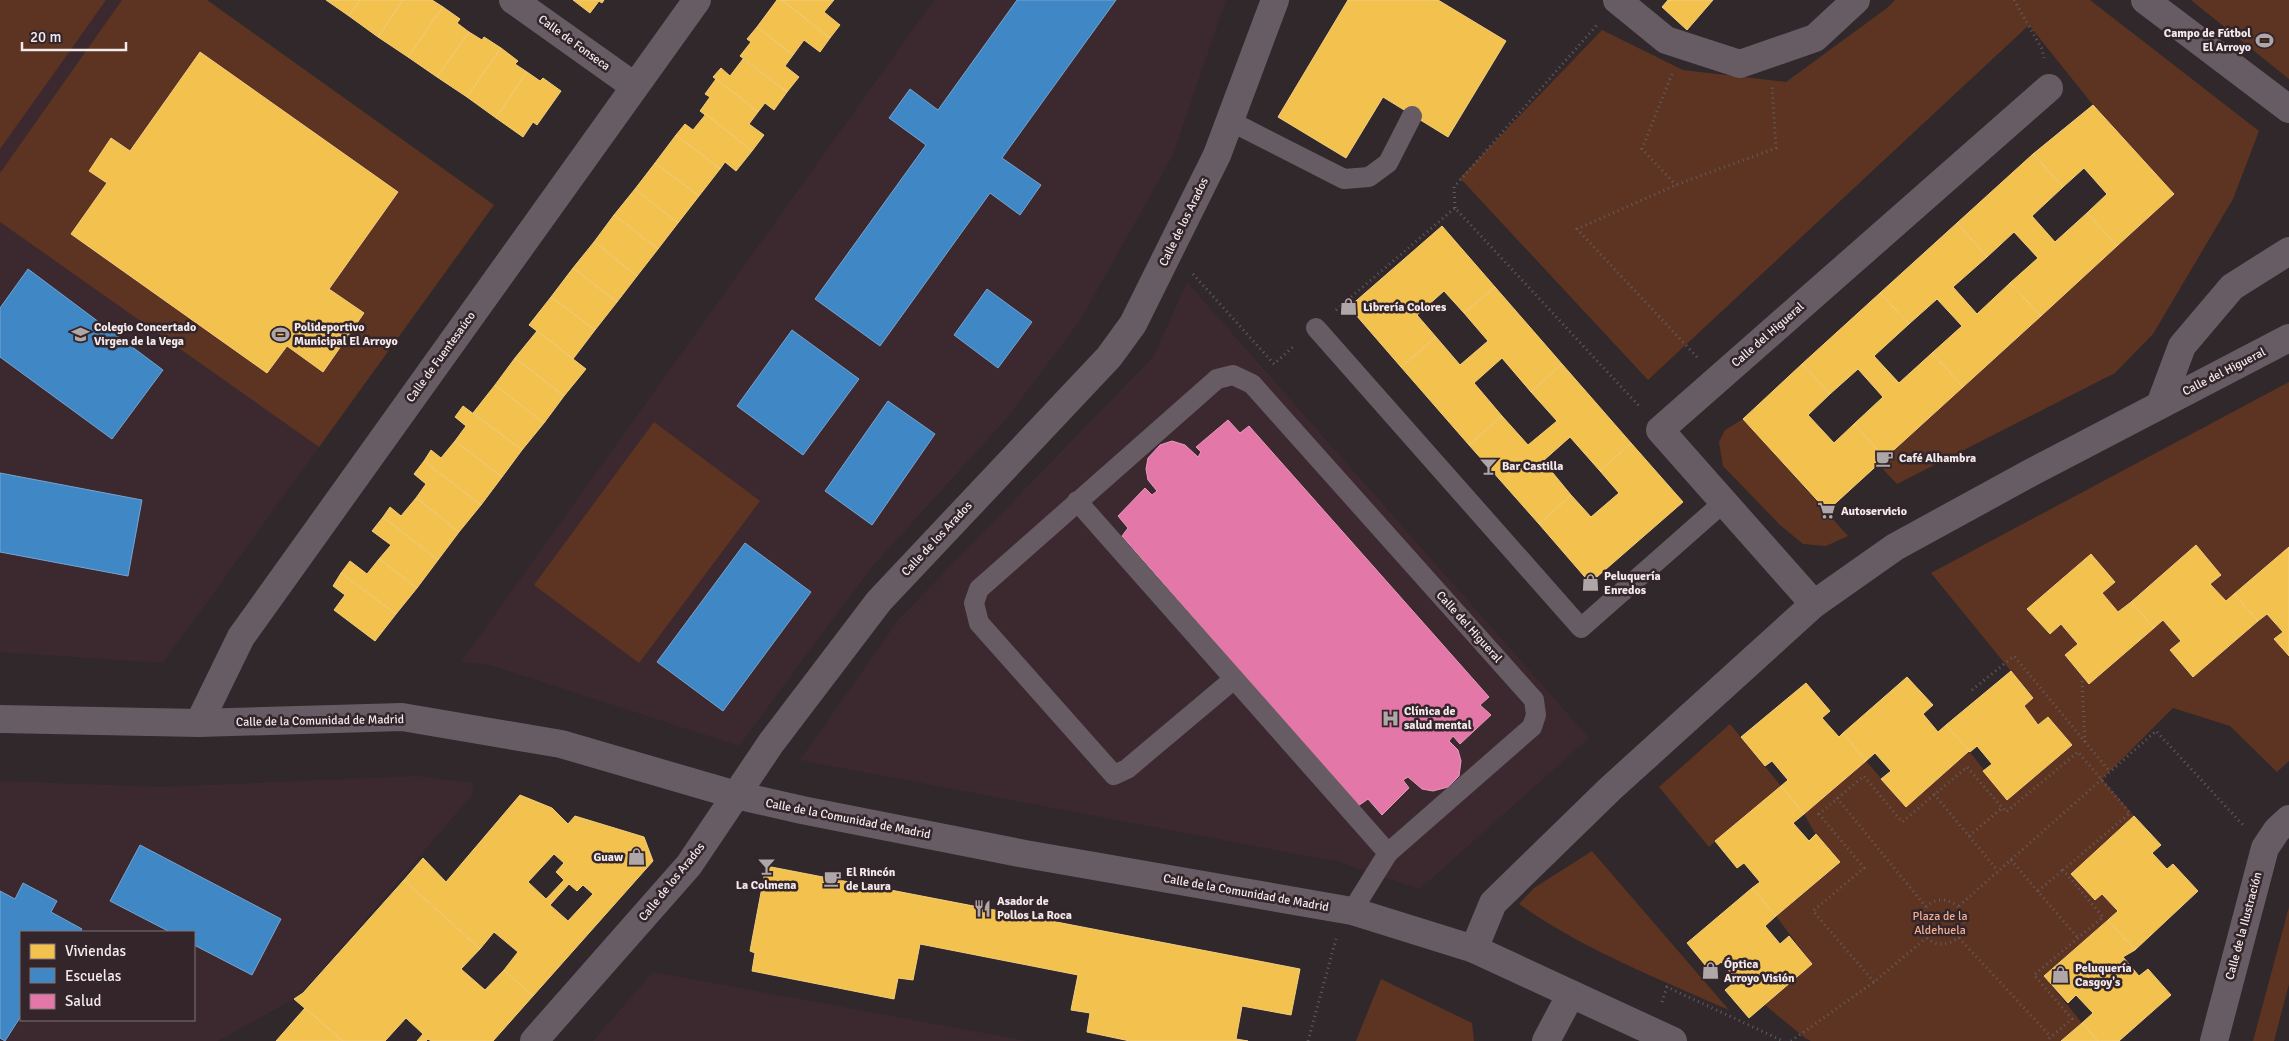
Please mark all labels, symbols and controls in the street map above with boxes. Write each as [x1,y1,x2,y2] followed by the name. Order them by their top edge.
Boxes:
[535,12,613,74] street label: Calle de Fonseca
[22,20,126,52] scale bar
[2164,26,2251,55] place label: Campo de Fútbol El Arroyo
[30,28,61,46] text: 20 m
[2255,30,2275,50] sports icon: Campo de Fútbol El Arroyo
[1156,175,1212,269] street label: Calle de los Arados
[1339,297,1359,317] shop icon: Librería Colores
[1729,299,1808,371] street label: Calle del Higueral
[1363,300,1447,315] place label: Librería Colores
[403,309,479,405] street label: Calle de Fuentesaúco
[94,320,196,349] place label: Colegio Concertado Virgen de la Vega
[294,320,398,349] place label: Polideportivo Municipal El Arroyo
[70,324,90,344] school or university icon: Colegio Concertado Virgen de la Vega
[270,324,290,344] sports icon: Polideportivo Municipal El Arroyo
[2180,344,2269,399] street label: Calle del Higueral
[1875,448,1895,468] cafe icon: Café Alhambra
[1899,451,1976,466] place label: Café Alhambra
[1478,456,1498,476] bar icon: Bar Castilla
[1502,459,1563,474] place label: Bar Castilla
[899,498,975,580] street label: Calle de los Arados
[1817,501,1837,521] supermarket icon: Autoservicio
[1841,504,1907,519] place label: Autoservicio
[1604,569,1661,598] place label: Peluquería Enredos
[1580,573,1600,593] shop icon: Peluquería Enredos
[1433,588,1505,666] street label: Calle del Higueral
[1404,704,1472,733] place label: Clínica de salud mental
[1380,708,1400,728] hospital icon: Clínica de salud mental
[236,712,404,730] street label: Calle de la Comunidad de Madrid
[764,796,932,842] street label: Calle de la Comunidad de Madrid
[636,840,708,924] street label: Calle de los Arados
[627,847,647,867] shop icon: Guaw
[593,850,624,865] place label: Guaw
[756,856,776,876] bar icon: La Colmena
[846,865,896,894] place label: El Rincón de Laura
[822,869,842,889] cafe icon: El Rincón de Laura
[2222,870,2266,982] street label: Calle de la Ilustración
[1162,871,1330,915] street label: Calle de la Comunidad de Madrid
[736,878,796,893] place label: La Colmena
[997,894,1072,923] place label: Asador de Pollos La Roca
[973,898,993,918] restaurant icon: Asador de Pollos La Roca
[1912,909,1968,938] park label: Plaza de la Aldehuela
[20,931,195,1021] legend
[65,942,126,960] text: Viviendas
[1724,957,1795,986] place label: Óptica Arroyo Visión
[1700,961,1720,981] shop icon: Óptica Arroyo Visión
[2075,961,2132,990] place label: Peluquería Casgoy's
[2051,965,2071,985] shop icon: Peluquería Casgoy's
[65,967,122,985] text: Escuelas
[65,992,101,1010] text: Salud

